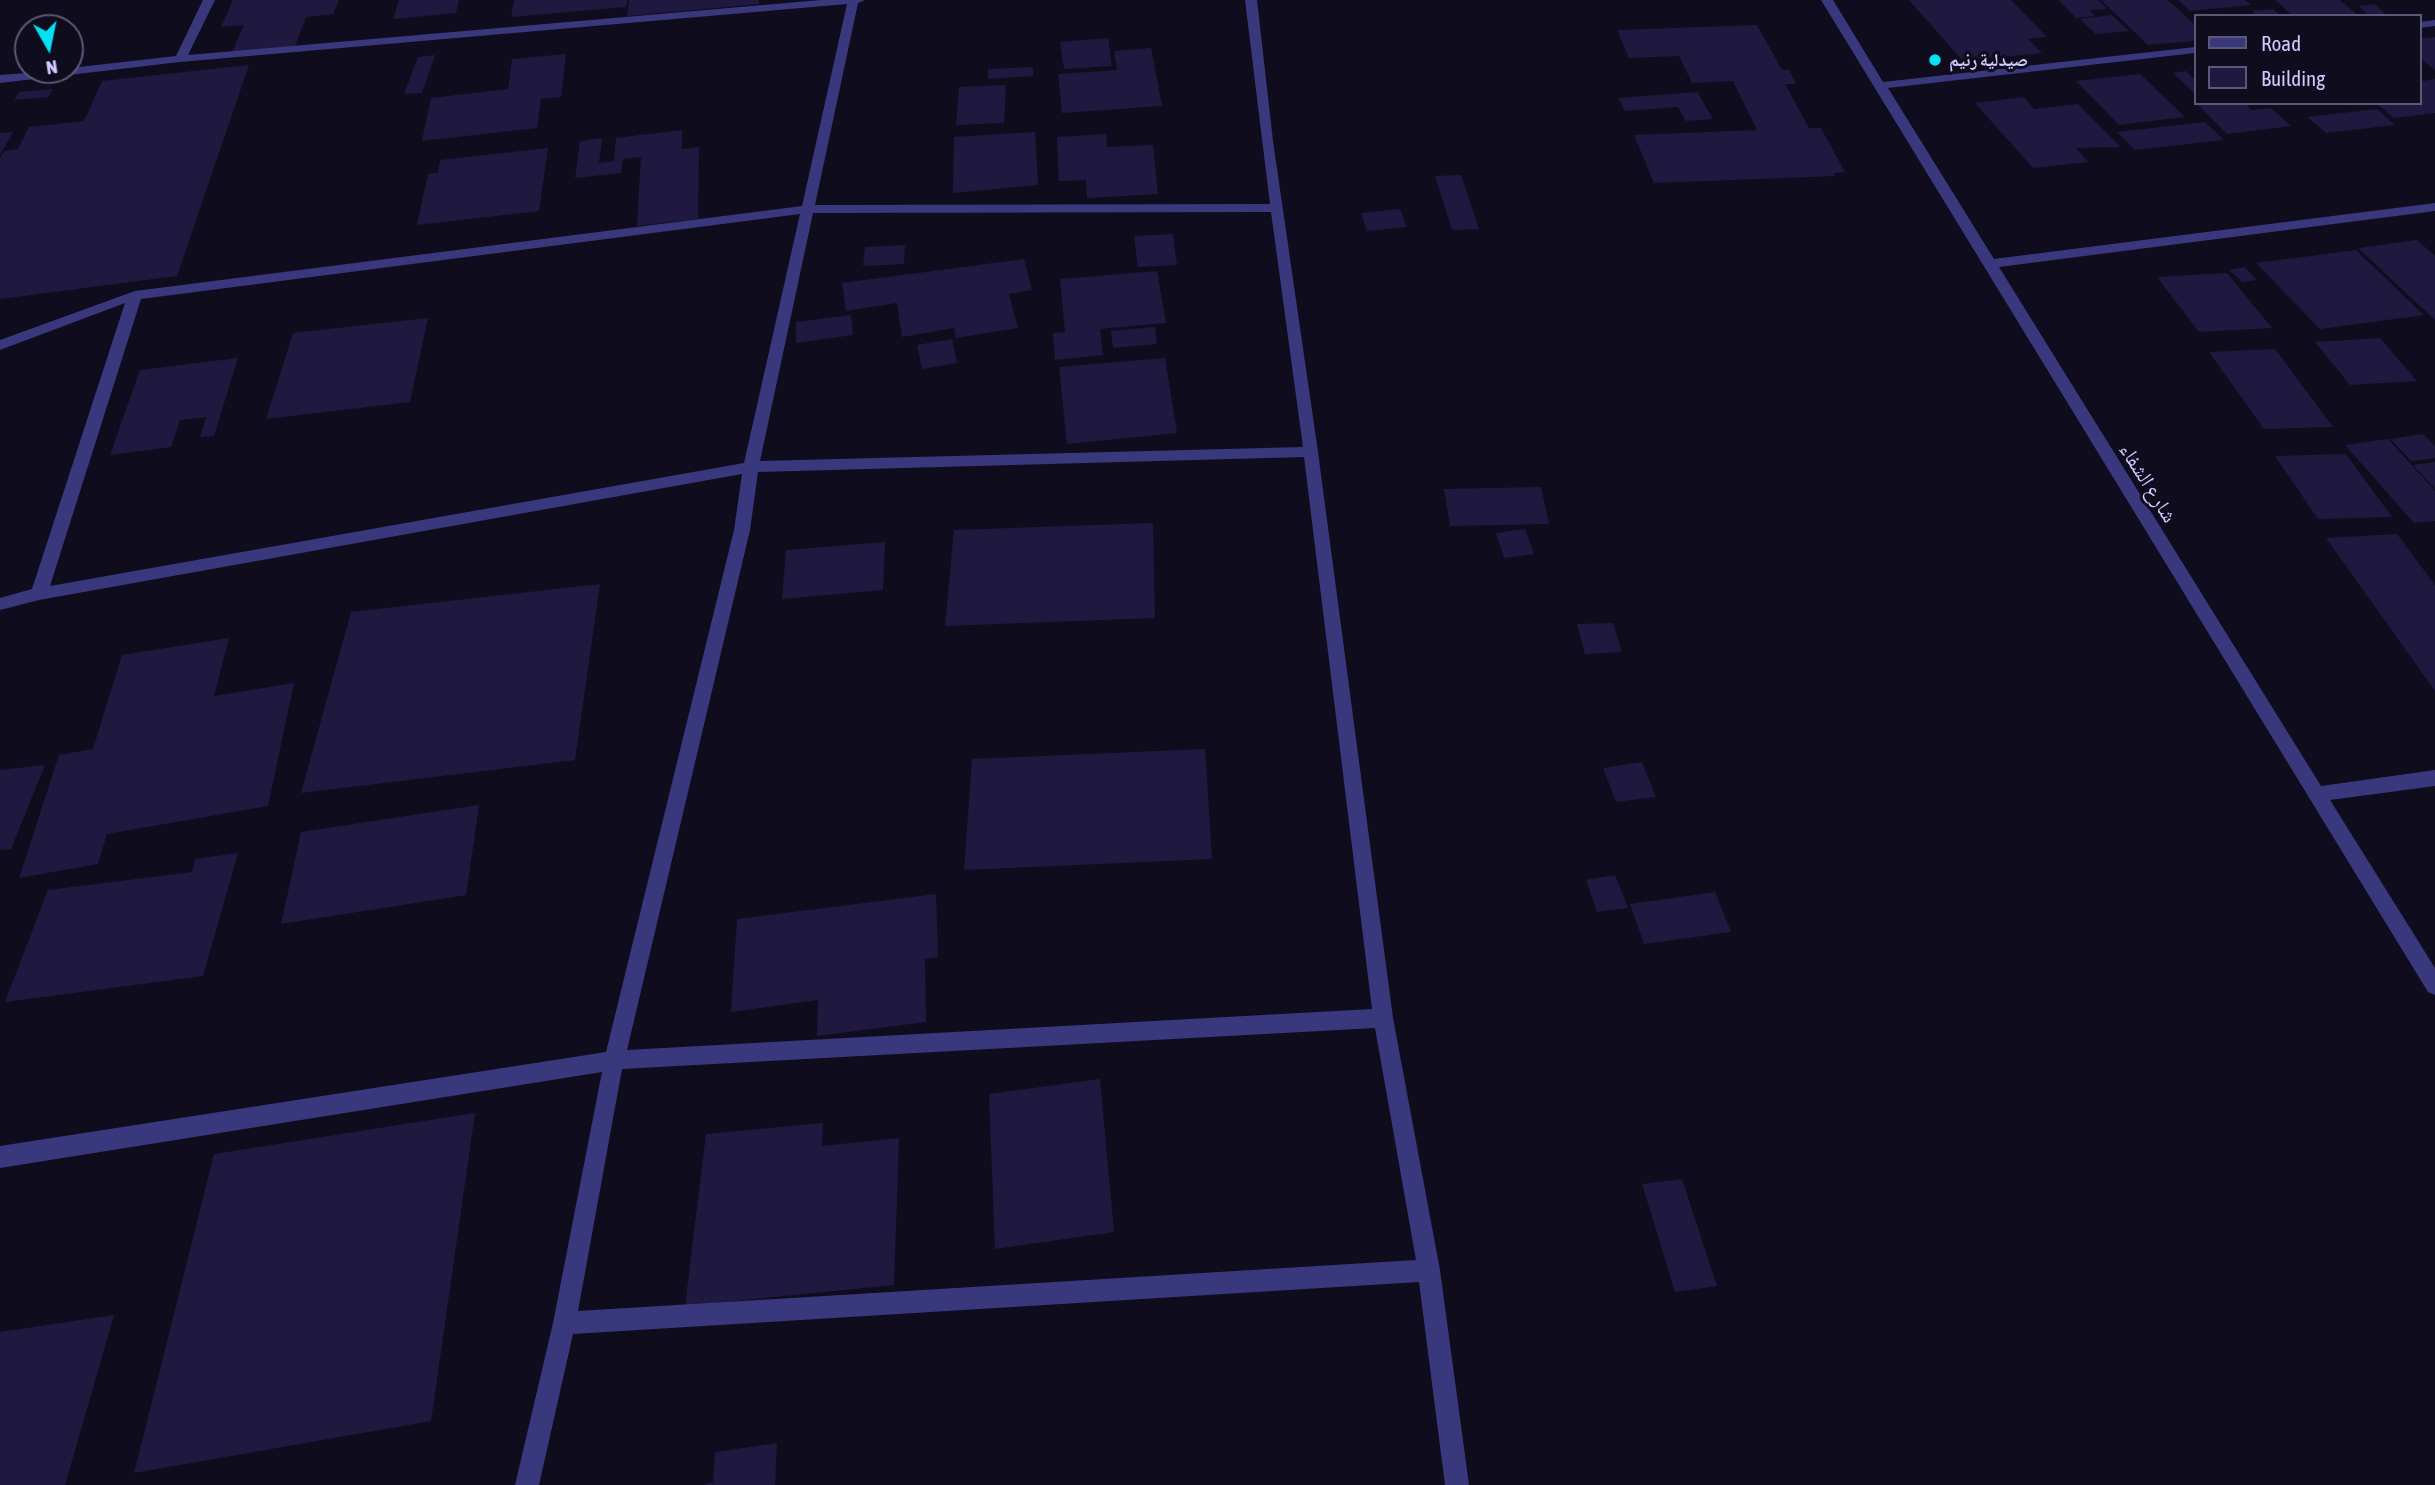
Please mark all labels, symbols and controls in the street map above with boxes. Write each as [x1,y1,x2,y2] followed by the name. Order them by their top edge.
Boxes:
[14,14,84,84] north arrow
[2194,14,2421,105] legend
[2261,31,2301,55] text: Road
[1949,49,2028,71] place label: صيدلية رنيم
[1927,52,1943,68] marker: صيدلية رنيم
[45,56,59,80] text: N
[2261,66,2325,90] text: Building
[2114,439,2182,527] street label: شارع الشفاء

